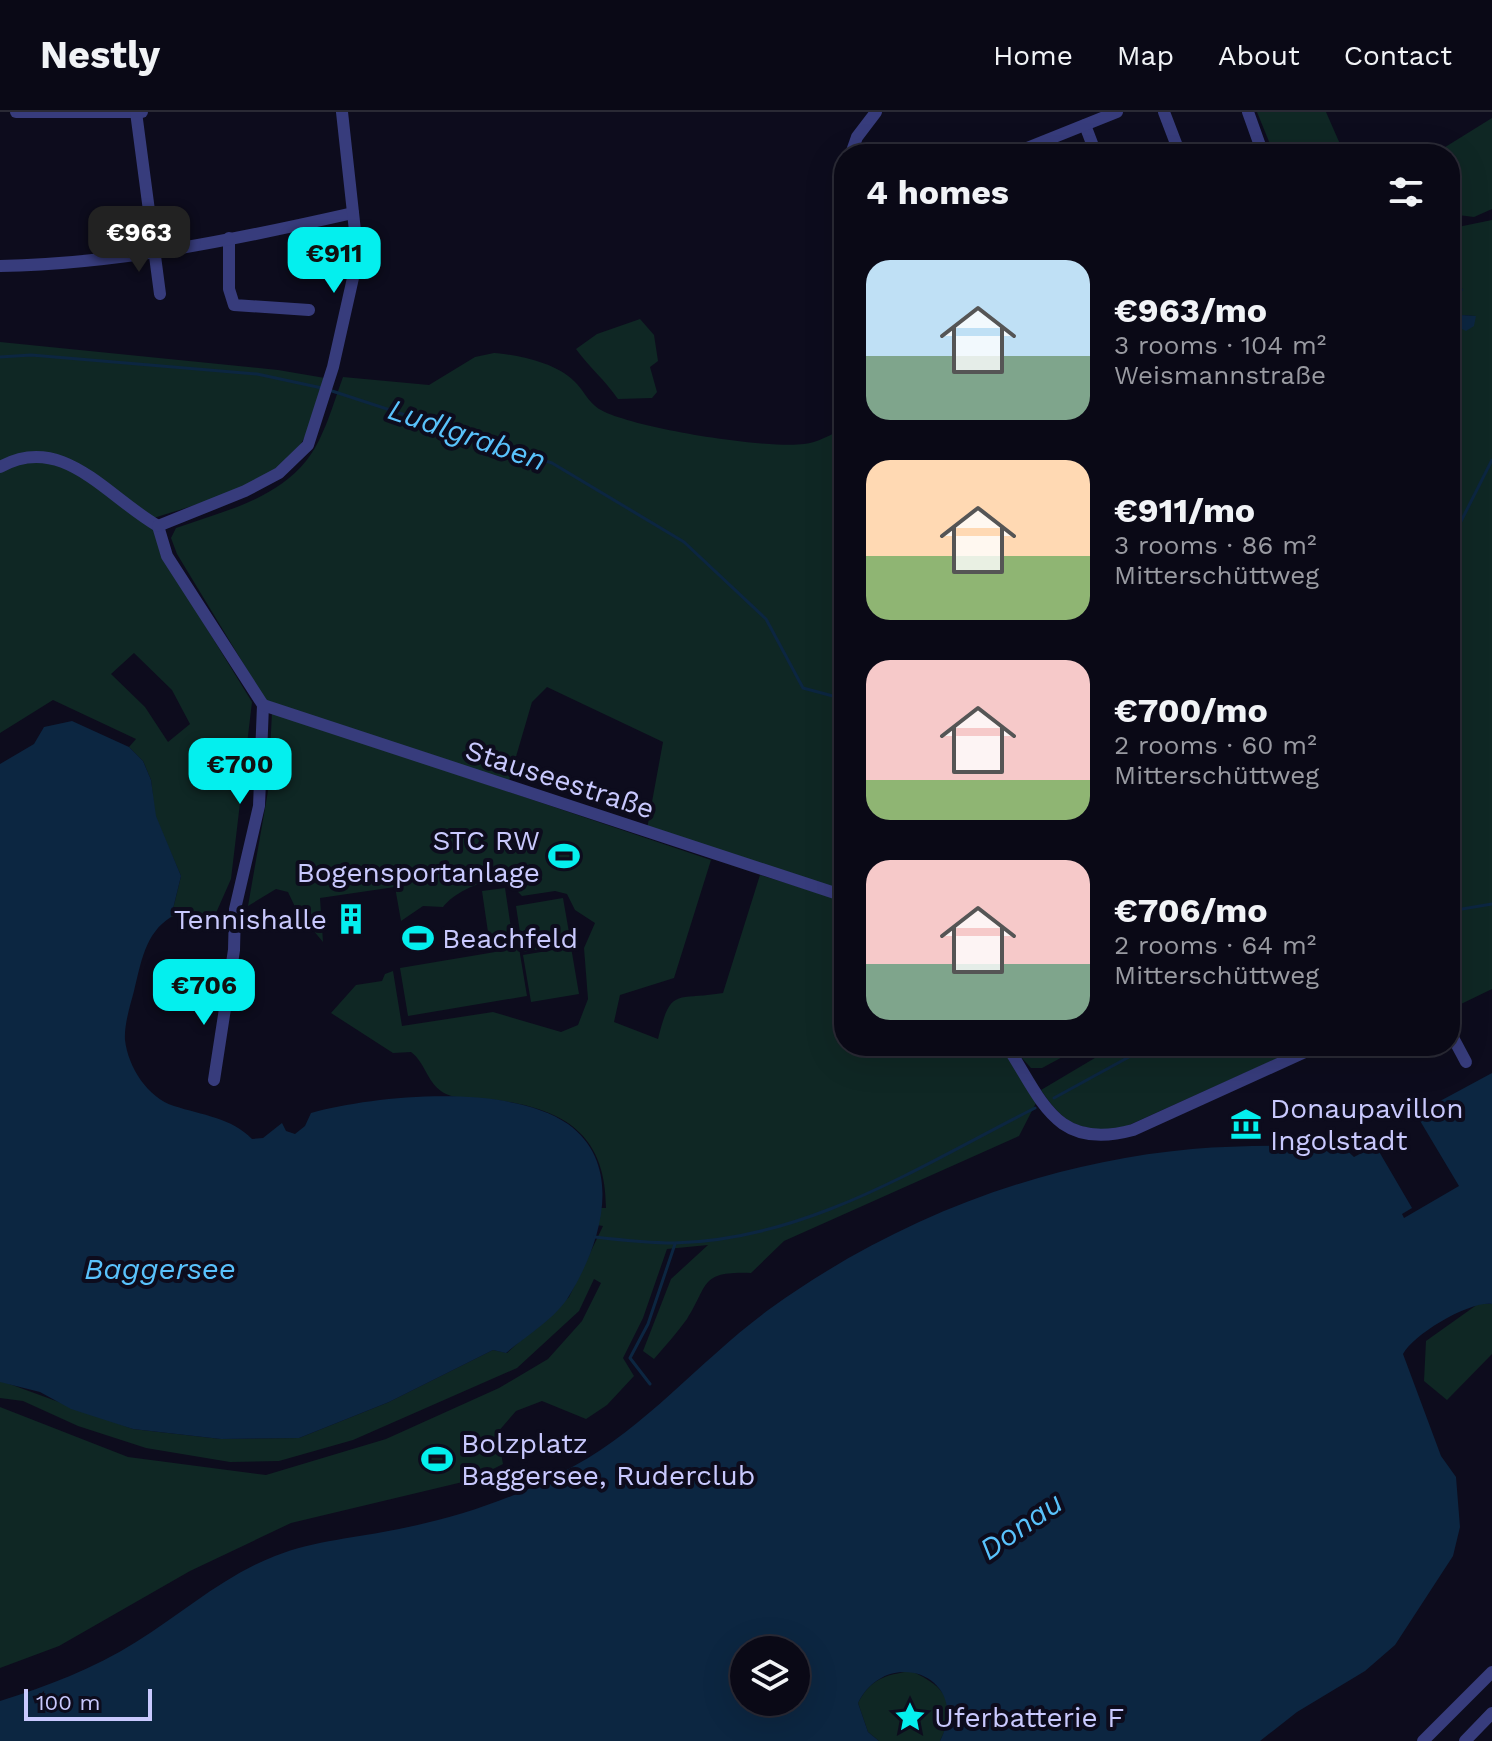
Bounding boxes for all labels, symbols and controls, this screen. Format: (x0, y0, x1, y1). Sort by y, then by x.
text: Nestly (40, 33, 160, 77)
text: Home (993, 39, 1073, 72)
text: Map (1117, 39, 1174, 72)
text: About (1218, 39, 1300, 72)
text: Contact (1344, 39, 1452, 72)
icon: filters (1384, 170, 1428, 214)
text: 4 homes (866, 172, 1009, 212)
pin: €963 (92, 206, 186, 274)
text: €963 (106, 217, 172, 247)
pin: €911 (287, 227, 381, 295)
text: €911 (306, 238, 362, 268)
text: €963/mo (1114, 290, 1267, 330)
icon: home (930, 292, 1026, 388)
text: 3 rooms · 104 m² (1114, 330, 1326, 360)
text: Weismannstraße (1114, 360, 1326, 390)
water label: Ludlgraben (384, 391, 551, 478)
text: €911/mo (1114, 490, 1255, 530)
icon: home (930, 492, 1026, 588)
text: 3 rooms · 86 m² (1114, 530, 1316, 560)
text: Mitterschüttweg (1114, 560, 1319, 590)
text: €700/mo (1114, 690, 1268, 730)
icon: home (930, 692, 1026, 788)
text: 2 rooms · 60 m² (1114, 730, 1317, 760)
street label: Stauseestraße (461, 733, 658, 826)
pin: €700 (193, 738, 287, 806)
text: €700 (207, 749, 273, 779)
text: Mitterschüttweg (1114, 760, 1319, 790)
place label: STC RW Bogensportanlage (296, 824, 540, 889)
sports icon: STC RW Bogensportanlage (547, 839, 581, 873)
text: €706/mo (1114, 890, 1268, 930)
icon: home (930, 892, 1026, 988)
building icon: Tennishalle (334, 902, 368, 936)
place label: Tennishalle (174, 903, 327, 936)
sports icon: Beachfeld (401, 921, 435, 955)
place label: Beachfeld (442, 922, 578, 955)
text: 2 rooms · 64 m² (1114, 930, 1316, 960)
pin: €706 (157, 959, 251, 1027)
text: Mitterschüttweg (1114, 960, 1319, 990)
text: €706 (171, 970, 237, 1000)
place label: Donaupavillon Ingolstadt (1270, 1092, 1464, 1157)
museum icon: Donaupavillon Ingolstadt (1229, 1107, 1263, 1141)
water label: Baggersee (84, 1251, 236, 1286)
place label: Bolzplatz Baggersee, Ruderclub (461, 1427, 755, 1492)
sports icon: Bolzplatz Baggersee, Ruderclub (420, 1442, 454, 1476)
water label: Donau (972, 1484, 1069, 1567)
map controls (730, 1636, 810, 1716)
button: layers (730, 1636, 810, 1716)
scale bar (24, 1685, 152, 1721)
text: 100 m (36, 1690, 100, 1715)
place icon: Uferbatterie F (893, 1700, 927, 1734)
place label: Uferbatterie F (934, 1701, 1124, 1734)

